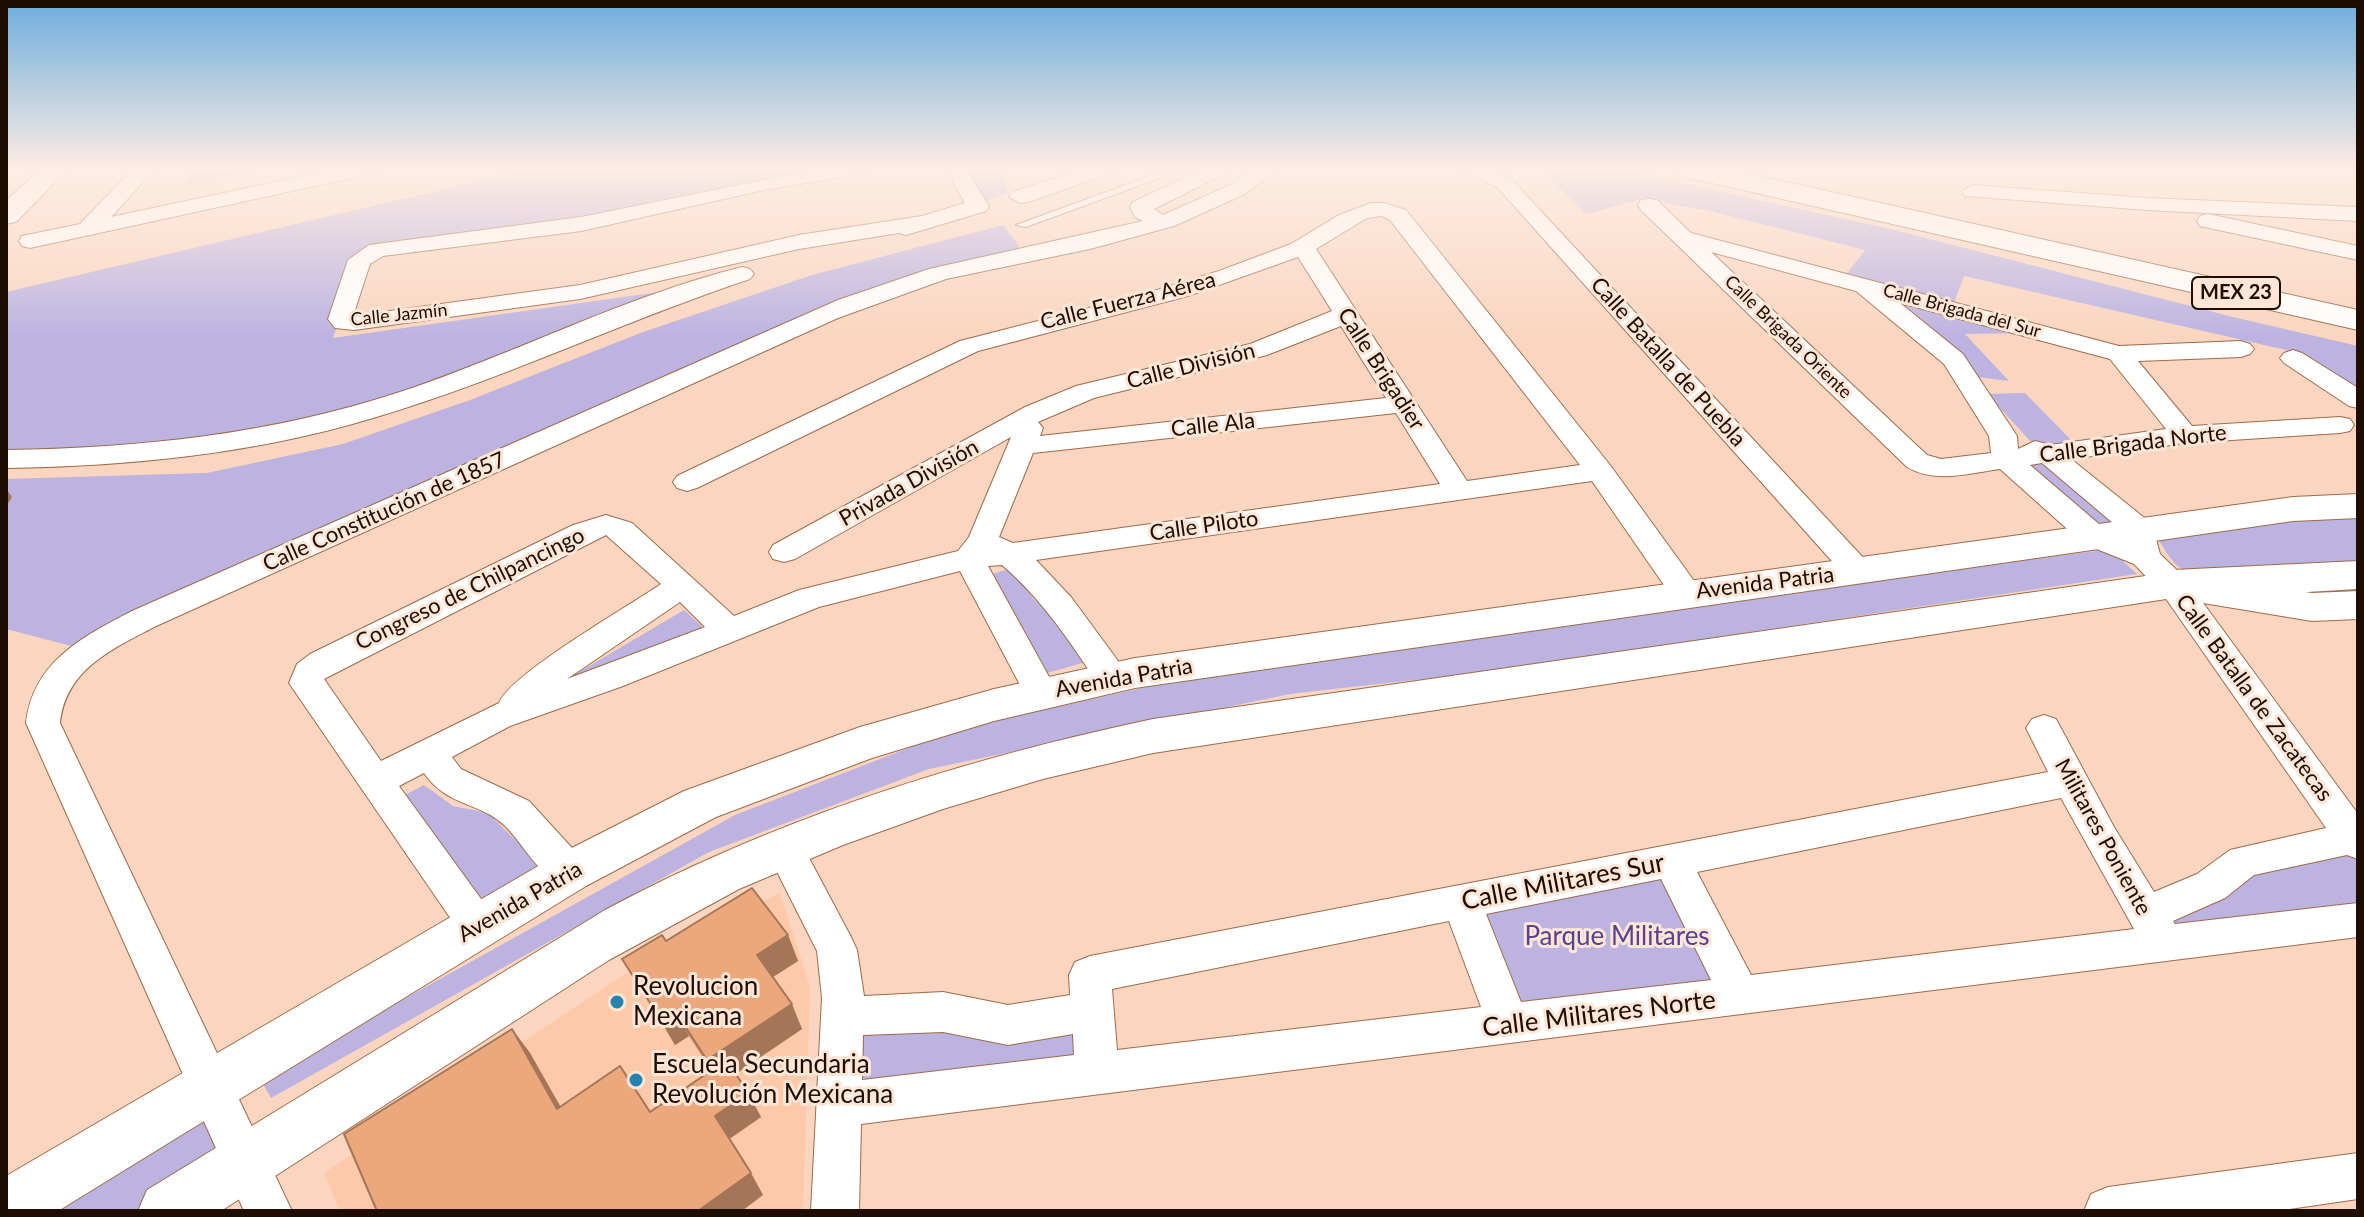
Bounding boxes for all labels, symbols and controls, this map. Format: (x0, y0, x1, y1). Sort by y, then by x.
street label: Calle Fuerza Aérea (1038, 266, 1218, 336)
street label: Calle Brigada Oriente (1720, 271, 1856, 403)
street label: Calle Batalla de Puebla (1585, 272, 1751, 452)
road number: MEX 23 (2192, 277, 2280, 309)
street label: Calle Brigada del Sur (1881, 280, 2043, 342)
street label: Calle Jazmín (350, 299, 448, 331)
street label: Calle Brigadier (1332, 303, 1430, 435)
street label: Calle División (1124, 337, 1258, 395)
street label: Calle Ala (1170, 407, 1256, 443)
street label: Calle Brigada Norte (2038, 419, 2228, 469)
street label: Privada División (835, 434, 983, 532)
street label: Calle Constitución de 1857 (259, 447, 509, 577)
street label: Calle Piloto (1148, 505, 1260, 547)
street label: Congreso de Chilpancingo (351, 522, 589, 656)
street label: Avenida Patria (1694, 561, 1836, 605)
street label: Calle Batalla de Zacatecas (2170, 589, 2338, 807)
street label: Avenida Patria (1053, 653, 1195, 703)
street label: Militares Poniente (2049, 754, 2157, 920)
street label: Calle Militares Sur (1459, 847, 1667, 917)
street label: Avenida Patria (453, 856, 587, 948)
park label: Parque Militares (1524, 921, 1710, 953)
place label: Revolucion Mexicana (633, 971, 758, 1032)
street label: Calle Militares Norte (1480, 984, 1718, 1044)
marker: Revolucion Mexicana (608, 993, 626, 1011)
place label: Escuela Secundaria Revolución Mexicana (652, 1049, 893, 1110)
marker: Escuela Secundaria Revolución Mexicana (627, 1071, 645, 1089)

